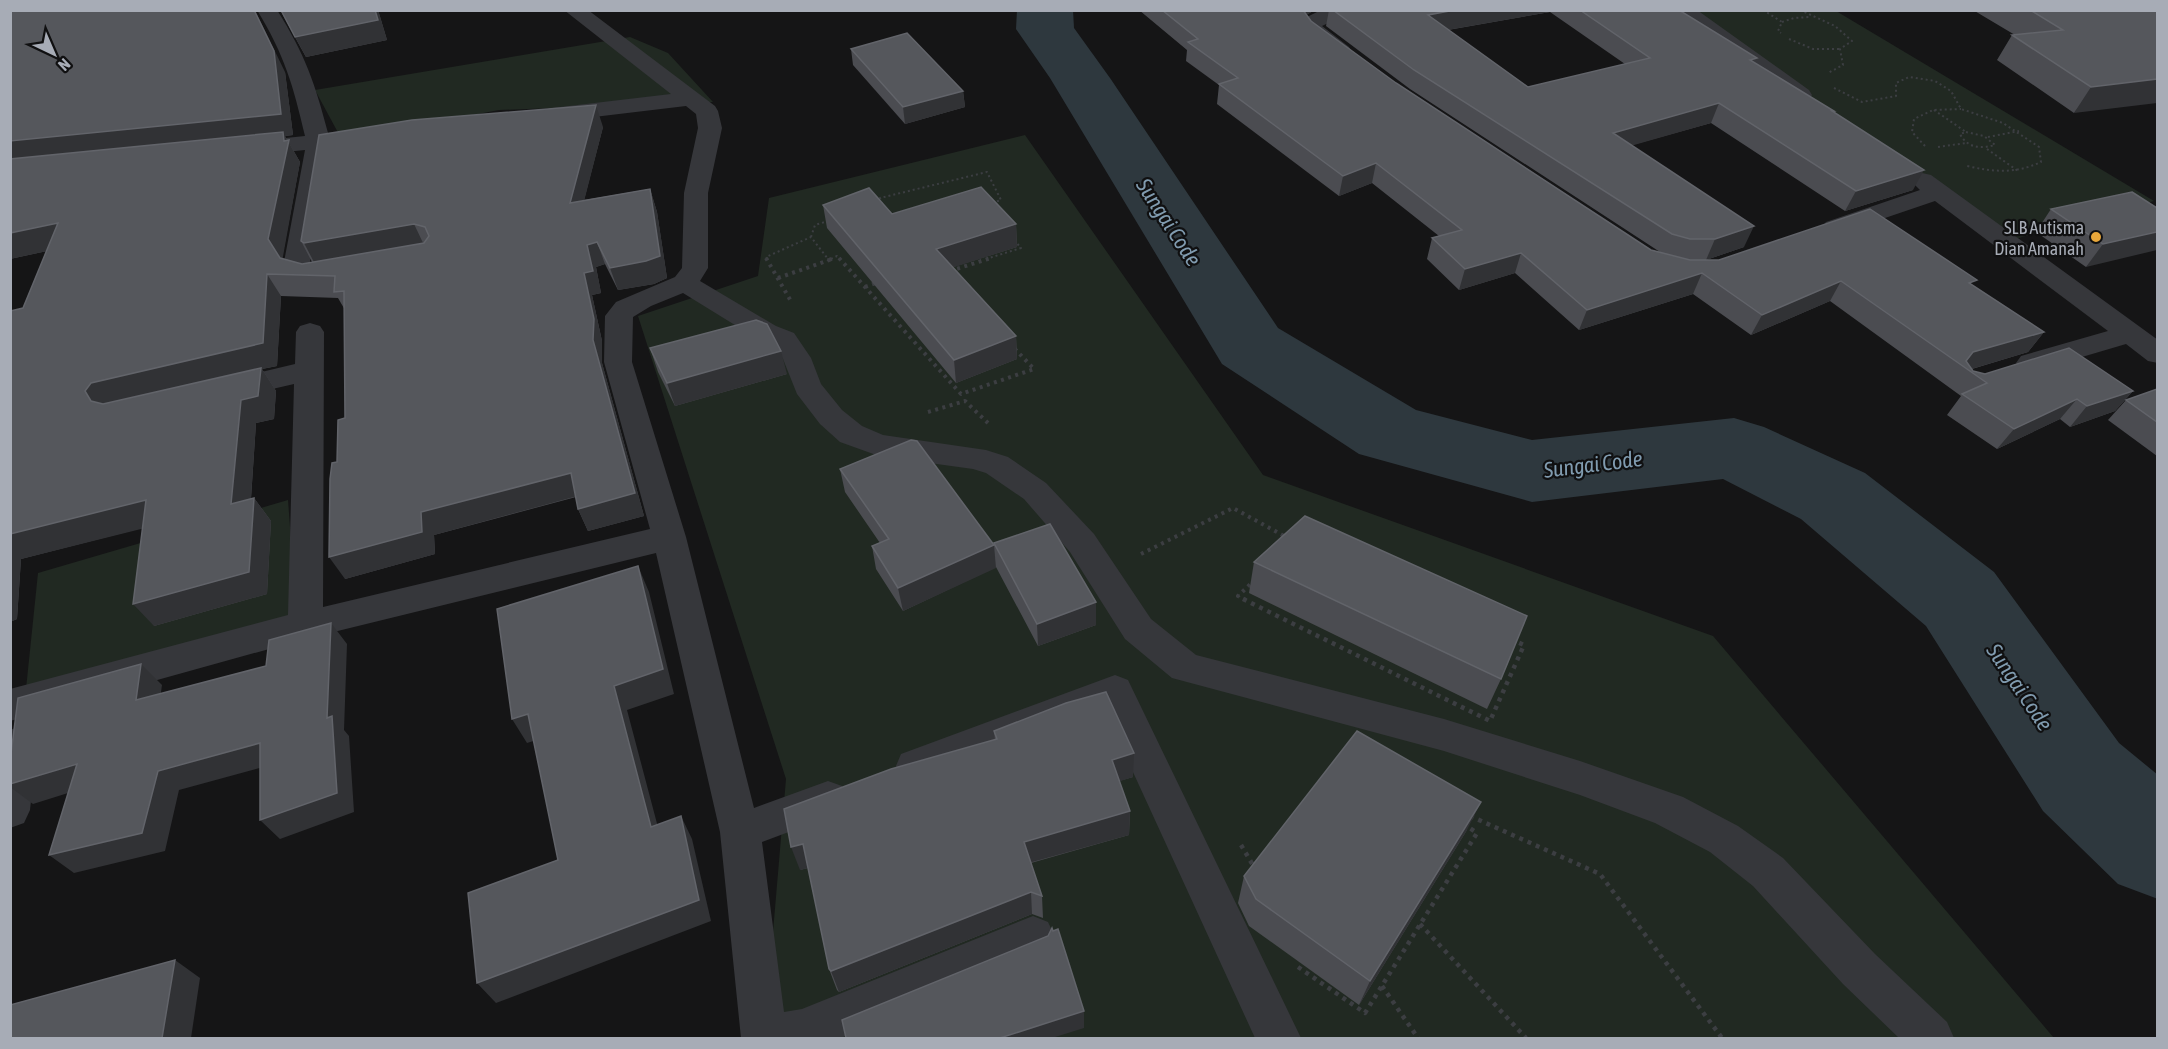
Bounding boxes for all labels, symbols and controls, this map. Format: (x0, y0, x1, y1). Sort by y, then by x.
north arrow (24, 24, 84, 84)
text: N (55, 55, 74, 75)
water label: Sungai Code (1130, 172, 1207, 271)
place label: SLB Autisma Dian Amanah (1994, 217, 2084, 259)
marker: SLB Autisma Dian Amanah (2089, 230, 2103, 244)
water label: Sungai Code (1541, 445, 1644, 483)
water label: Sungai Code (1981, 638, 2059, 735)

